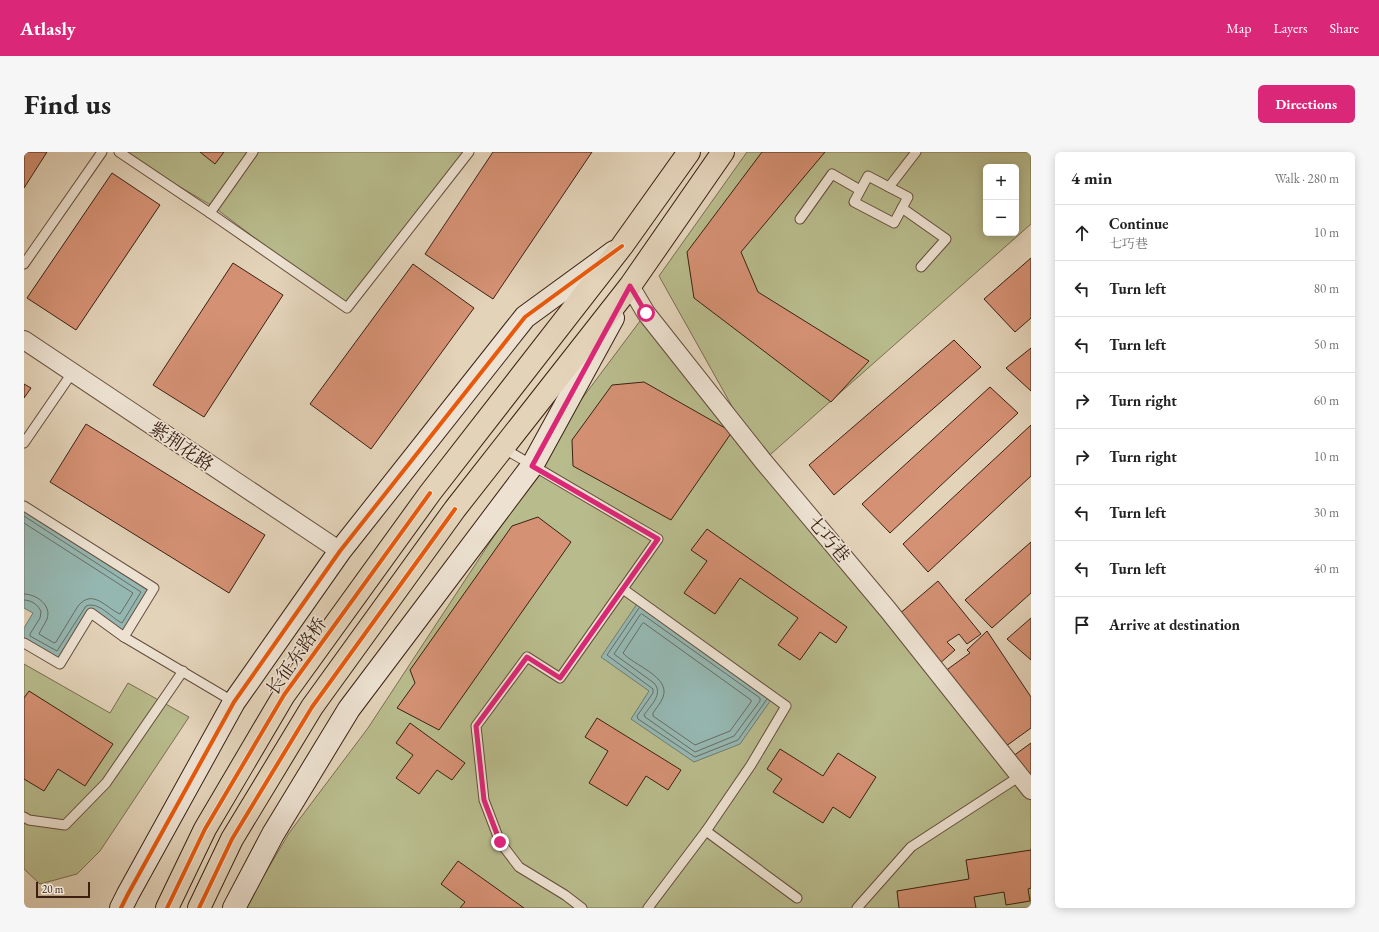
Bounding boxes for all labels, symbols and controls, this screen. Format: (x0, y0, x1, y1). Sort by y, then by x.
text: Atlasly (20, 16, 76, 41)
text: Map (1226, 19, 1251, 37)
text: Layers (1273, 19, 1308, 37)
text: Share (1330, 19, 1359, 37)
button: Directions (1258, 85, 1355, 123)
text: Find us (24, 86, 111, 122)
map controls (983, 164, 1019, 236)
button: + (983, 164, 1019, 200)
text: 4 min (1071, 167, 1112, 189)
text: Walk · 280 m (1275, 170, 1339, 187)
button: − (983, 200, 1019, 236)
text: Continue (1109, 214, 1169, 233)
icon: ahead (1071, 222, 1093, 244)
text: 10 m (1314, 224, 1339, 241)
text: 七巧巷 (1109, 235, 1148, 252)
icon: left (1071, 278, 1093, 300)
text: Turn left (1109, 279, 1166, 298)
text: 80 m (1314, 280, 1339, 297)
route start (637, 304, 655, 322)
icon: left (1071, 334, 1093, 356)
text: Turn left (1109, 335, 1166, 354)
text: 50 m (1314, 336, 1339, 353)
icon: right (1071, 390, 1093, 412)
text: Turn right (1109, 391, 1177, 410)
text: 60 m (1314, 392, 1339, 409)
street label: 紫荆花路 (146, 416, 218, 476)
icon: right (1071, 446, 1093, 468)
text: Turn right (1109, 447, 1177, 466)
text: 10 m (1314, 448, 1339, 465)
icon: left (1071, 502, 1093, 524)
text: Turn left (1109, 503, 1166, 522)
text: 30 m (1314, 504, 1339, 521)
street label: 七巧巷 (803, 511, 855, 567)
icon: left (1071, 558, 1093, 580)
text: Turn left (1109, 559, 1166, 578)
text: 40 m (1314, 560, 1339, 577)
street label: 长征东路桥 (261, 613, 331, 699)
icon: arrive (1071, 614, 1093, 636)
text: Arrive at destination (1109, 615, 1240, 634)
route end (491, 833, 509, 851)
scale bar (36, 880, 90, 899)
text: 20 m (42, 882, 63, 896)

